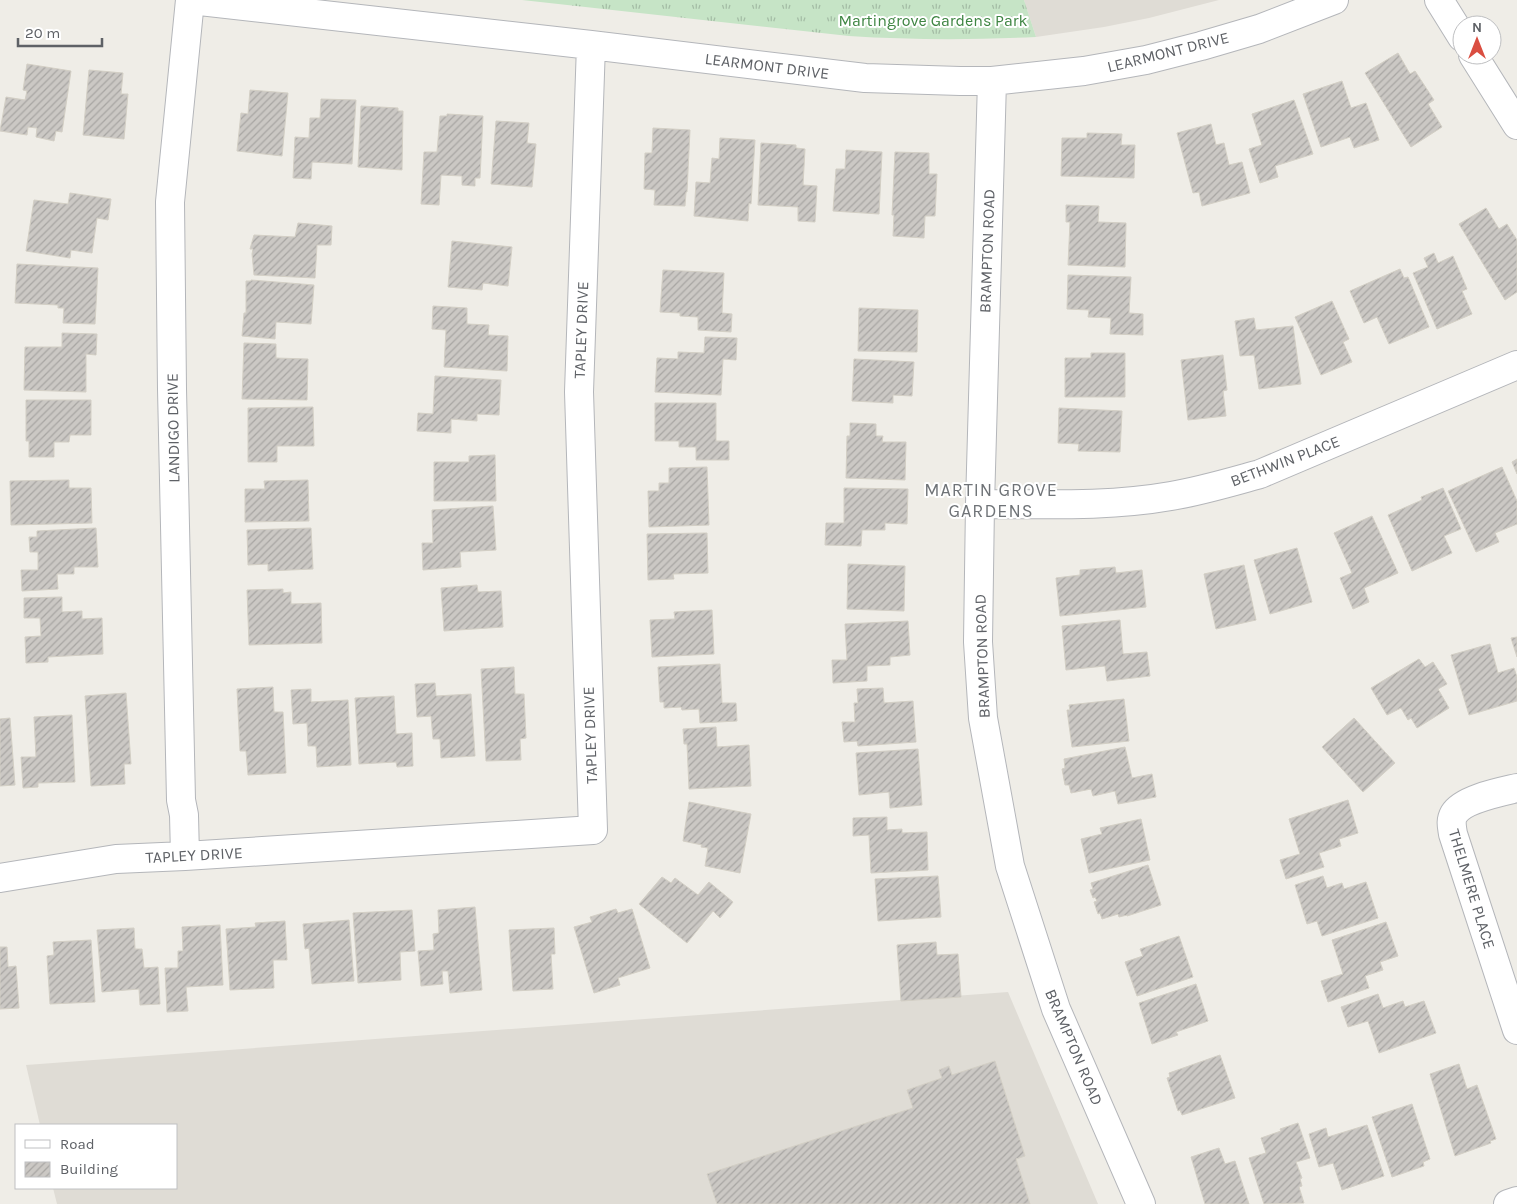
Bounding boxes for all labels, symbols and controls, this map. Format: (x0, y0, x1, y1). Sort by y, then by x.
park label: Martingrove Gardens Park (838, 11, 1028, 30)
scale bar (18, 15, 101, 47)
north arrow (1452, 15, 1502, 65)
text: N (1472, 19, 1482, 36)
text: 20 m (25, 24, 60, 42)
street label: LEARMONT DRIVE (1105, 28, 1231, 76)
street label: LEARMONT DRIVE (704, 49, 830, 83)
street label: BRAMPTON ROAD (975, 189, 999, 313)
street label: TAPLEY DRIVE (570, 281, 592, 379)
street label: LANDIGO DRIVE (163, 373, 183, 483)
street label: BETHWIN PLACE (1228, 431, 1342, 491)
district label: MARTIN GROVE GARDENS (924, 479, 1058, 522)
street label: BRAMPTON ROAD (970, 594, 994, 718)
street label: TAPLEY DRIVE (579, 686, 601, 784)
street label: THELMERE PLACE (1445, 827, 1499, 951)
street label: TAPLEY DRIVE (145, 843, 243, 867)
street label: BRAMPTON ROAD (1041, 986, 1107, 1108)
legend (15, 1124, 178, 1189)
text: Road (60, 1135, 95, 1153)
text: Building (60, 1160, 118, 1178)

